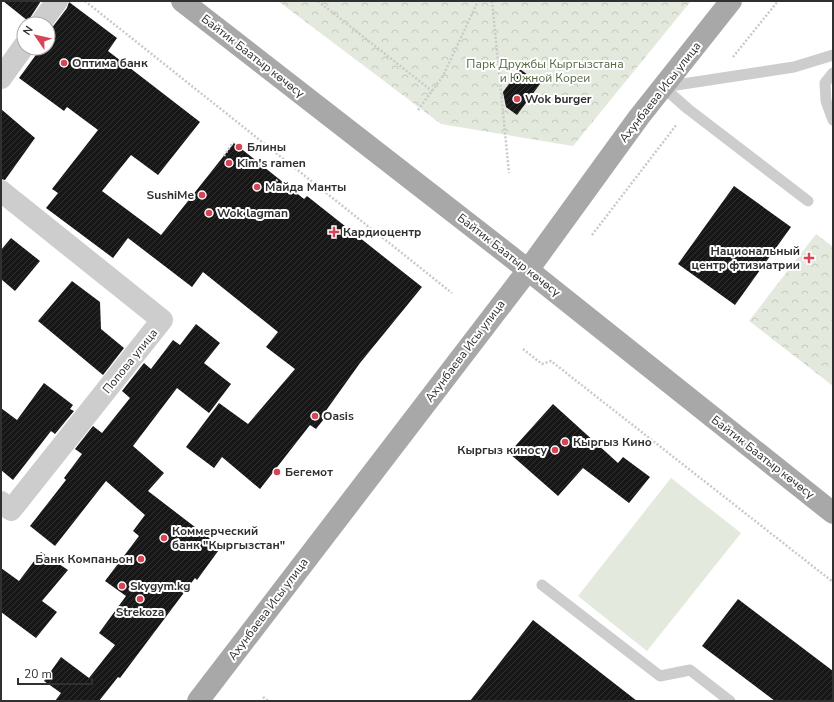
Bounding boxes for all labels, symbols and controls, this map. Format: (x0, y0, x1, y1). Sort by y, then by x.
street label: Байтик Баатыр көчөсү (198, 11, 308, 102)
north arrow (16, 16, 56, 56)
text: N (20, 23, 37, 38)
street label: Ахунбаева Исы улица (616, 38, 704, 146)
place label: Оптима банк (72, 55, 148, 71)
park label: Парк Дружбы Кыргызстана и Южной Кореи (466, 56, 624, 86)
marker: Оптима банк (59, 58, 69, 68)
place label: Wok burger (525, 91, 592, 107)
marker: Wok burger (512, 94, 522, 104)
place label: Блины (247, 139, 286, 155)
marker: Блины (234, 142, 244, 152)
place label: Kim's ramen (237, 155, 306, 171)
marker: Kim's ramen (224, 158, 234, 168)
place label: Майда Манты (265, 179, 346, 195)
marker: Майда Манты (252, 182, 262, 192)
place label: SushiMe (147, 187, 194, 203)
marker: SushiMe (197, 190, 207, 200)
place label: Wok lagman (217, 205, 288, 221)
marker: Wok lagman (204, 208, 214, 218)
street label: Байтик Баатыр көчөсү (454, 210, 564, 301)
place label: Кардиоцентр (343, 224, 421, 240)
marker: Кардиоцентр (328, 226, 340, 238)
place label: Национальный центр фтизиатрии (692, 243, 800, 273)
marker: Национальный центр фтизиатрии (803, 252, 815, 264)
street label: Ахунбаева Исы улица (421, 297, 509, 405)
street label: Попова улица (99, 325, 161, 397)
place label: Oasis (323, 408, 354, 424)
marker: Oasis (310, 411, 320, 421)
street label: Байтик Баатыр көчөсү (708, 412, 818, 503)
place label: Кыргыз Кино (573, 434, 652, 450)
marker: Кыргыз Кино (560, 437, 570, 447)
place label: Кыргыз киносу (457, 442, 548, 458)
marker: Кыргыз киносу (550, 445, 560, 455)
place label: Бегемот (285, 464, 333, 480)
marker: Бегемот (272, 467, 282, 477)
place label: Коммерческий банк "Кыргызстан" (172, 523, 285, 553)
marker: Коммерческий банк "Кыргызстан" (159, 533, 169, 543)
place label: Банк Компаньон (35, 551, 133, 567)
marker: Банк Компаньон (136, 554, 146, 564)
street label: Ахунбаева Исы улица (224, 555, 312, 663)
place label: Skygym.kg (130, 578, 191, 594)
marker: Skygym.kg (117, 581, 127, 591)
marker: Strekoza (135, 594, 145, 604)
place label: Strekoza (116, 604, 164, 620)
scale bar (18, 660, 92, 686)
text: 20 m (24, 666, 52, 682)

